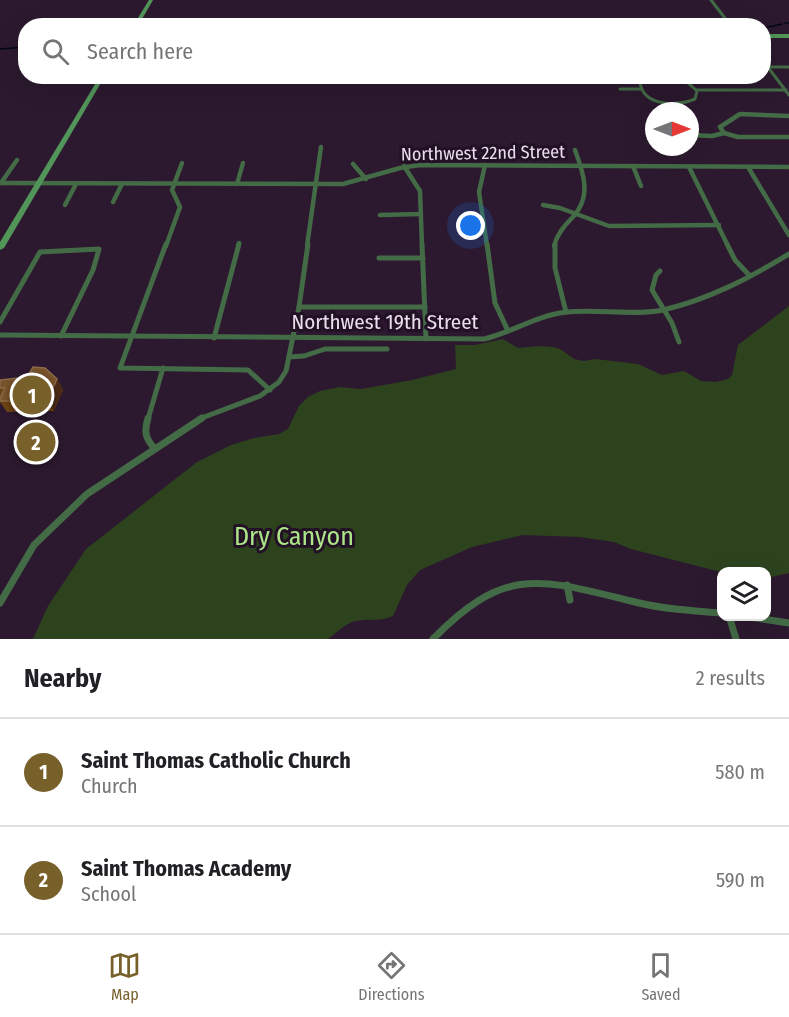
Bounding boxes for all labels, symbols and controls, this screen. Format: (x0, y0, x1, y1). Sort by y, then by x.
search box (18, 18, 771, 84)
icon: search (39, 35, 72, 68)
text: Search here (87, 38, 193, 65)
north arrow (645, 102, 699, 156)
street label: Northwest 22nd Street (401, 141, 565, 165)
your location (456, 211, 485, 240)
street label: Northwest 19th Street (292, 309, 479, 335)
pin: 1 (12, 372, 51, 418)
pin: 2 (16, 420, 56, 464)
park label: Dry Canyon (234, 521, 354, 552)
map controls (717, 567, 771, 621)
button: layers (717, 567, 771, 621)
text: Nearby (24, 663, 101, 694)
text: 2 results (696, 666, 765, 690)
text: Saint Thomas Catholic Church (81, 747, 351, 774)
text: 1 (39, 760, 48, 784)
text: 580 m (715, 760, 765, 784)
text: Church (81, 774, 137, 798)
text: Saint Thomas Academy (81, 855, 291, 882)
text: 2 (39, 868, 48, 892)
text: 590 m (716, 868, 765, 892)
text: School (81, 882, 136, 906)
tab: Map (108, 949, 141, 1004)
tab: Directions (358, 949, 425, 1004)
tab: Saved (641, 949, 681, 1004)

